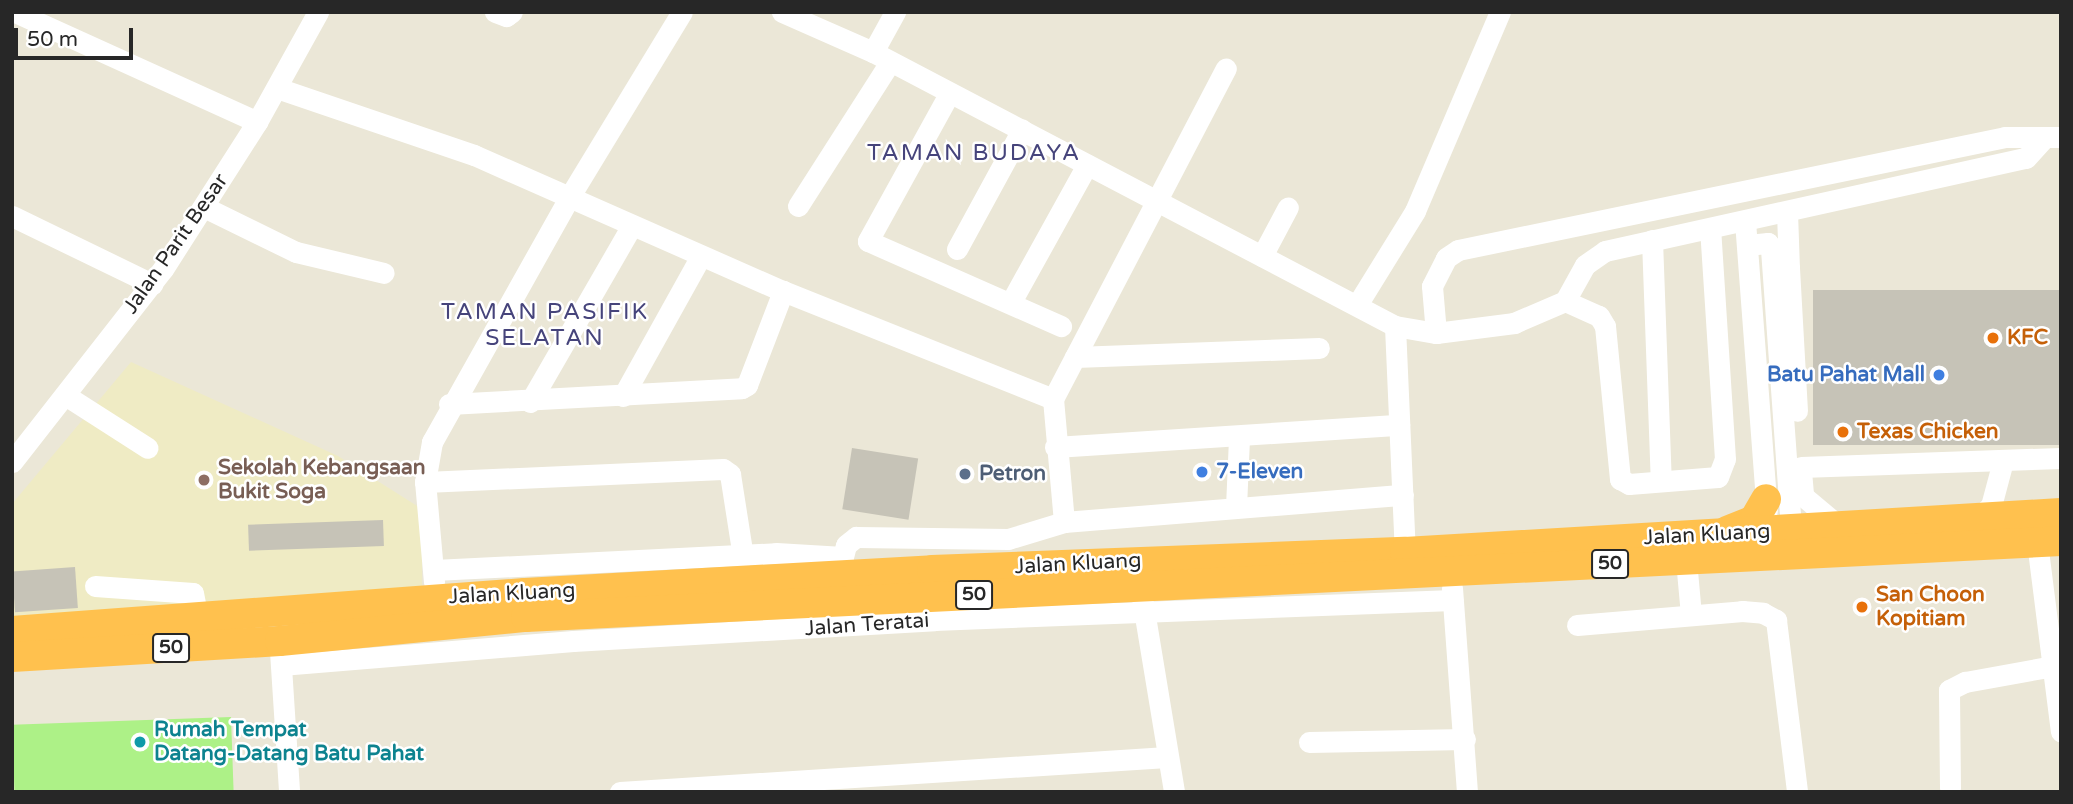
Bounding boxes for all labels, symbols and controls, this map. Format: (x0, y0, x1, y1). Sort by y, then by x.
scale bar (18, 14, 136, 58)
text: 50 m (27, 27, 78, 52)
district label: TAMAN BUDAYA (868, 139, 1080, 167)
street label: Jalan Parit Besar (118, 169, 234, 319)
district label: TAMAN PASIFIK SELATAN (443, 298, 647, 352)
place label: KFC (2007, 325, 2048, 351)
marker: KFC (1985, 330, 2001, 346)
place label: Batu Pahat Mall (1767, 362, 1925, 388)
marker: Batu Pahat Mall (1931, 367, 1947, 383)
place label: Texas Chicken (1857, 419, 1999, 445)
marker: Texas Chicken (1835, 424, 1851, 440)
place label: Sekolah Kebangsaan Bukit Soga (218, 455, 426, 505)
place label: 7-Eleven (1216, 459, 1303, 485)
place label: Petron (979, 461, 1046, 487)
marker: 7-Eleven (1194, 464, 1210, 480)
marker: Petron (957, 466, 973, 482)
marker: Sekolah Kebangsaan Bukit Soga (196, 472, 212, 488)
street label: Jalan Kluang (1643, 519, 1771, 551)
street label: Jalan Kluang (1014, 548, 1142, 580)
road number: 50 (1591, 548, 1629, 580)
street label: Jalan Kluang (448, 578, 576, 610)
road number: 50 (955, 580, 993, 610)
place label: San Choon Kopitiam (1876, 582, 1985, 632)
marker: San Choon Kopitiam (1854, 599, 1870, 615)
street label: Jalan Teratai (804, 608, 930, 642)
road number: 50 (152, 632, 190, 664)
place label: Rumah Tempat Datang-Datang Batu Pahat (154, 717, 424, 767)
marker: Rumah Tempat Datang-Datang Batu Pahat (132, 734, 148, 750)

